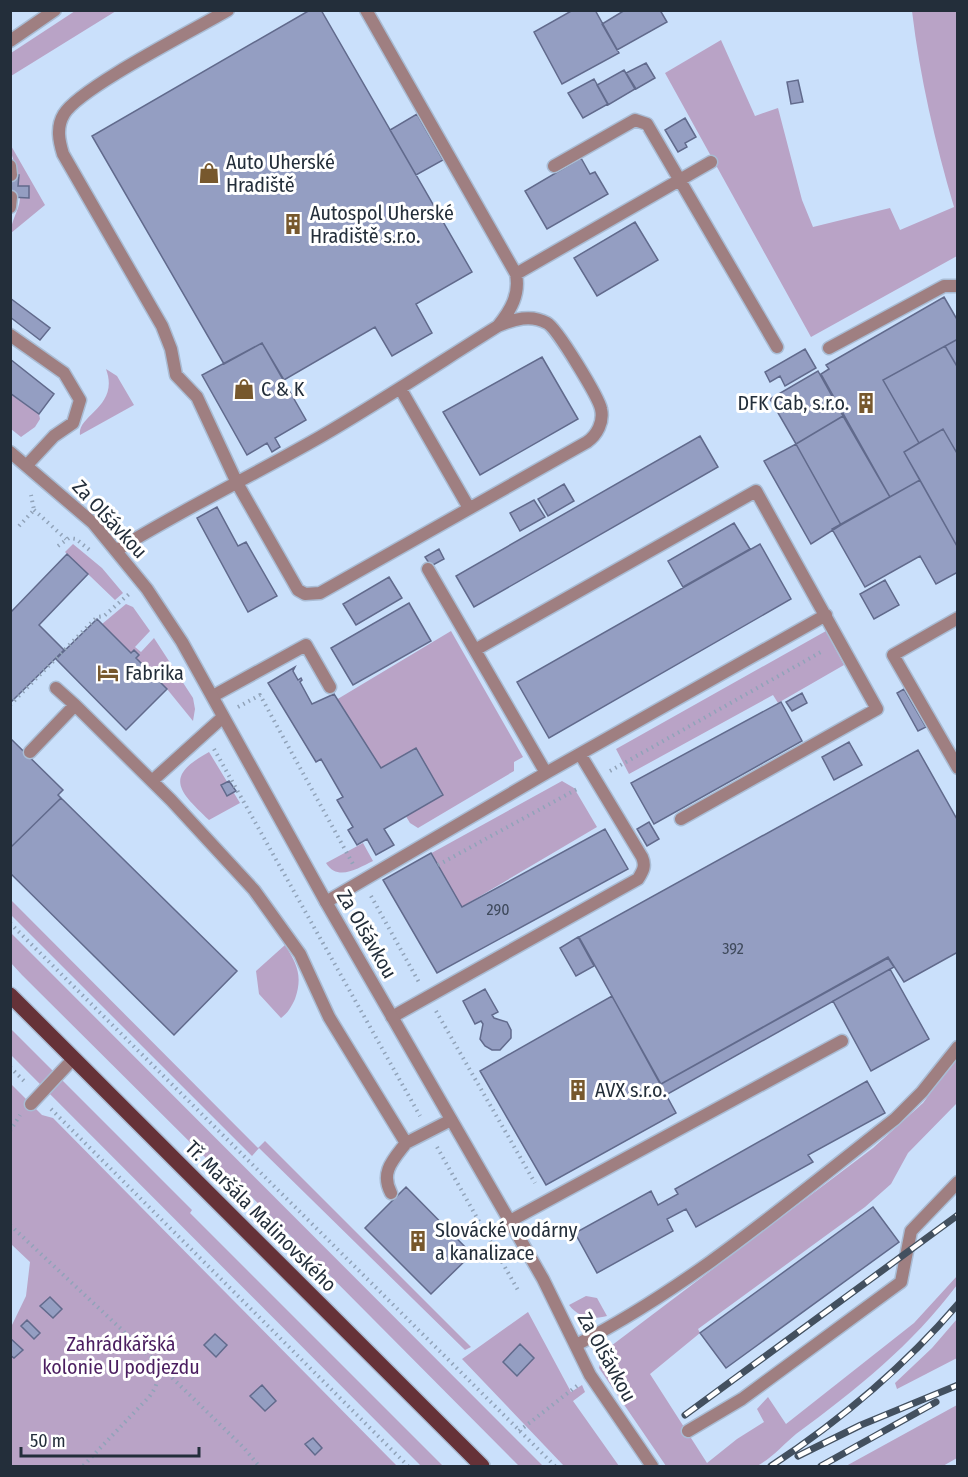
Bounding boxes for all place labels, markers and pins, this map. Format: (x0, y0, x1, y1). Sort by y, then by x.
place label: Auto Uherské Hradiště (226, 150, 335, 197)
shop icon: Auto Uherské Hradiště (197, 161, 221, 185)
place label: Autospol Uherské Hradiště s.r.o. (310, 201, 454, 248)
building icon: Autospol Uherské Hradiště s.r.o. (281, 212, 305, 236)
shop icon: C & K (232, 377, 256, 401)
place label: C & K (261, 377, 305, 401)
place label: DFK Cab, s.r.o. (738, 391, 849, 415)
building icon: DFK Cab, s.r.o. (854, 391, 878, 415)
hotel icon: Fabrika (96, 661, 120, 685)
place label: Fabrika (125, 661, 184, 685)
building icon: AVX s.r.o. (566, 1078, 590, 1102)
place label: AVX s.r.o. (595, 1078, 667, 1102)
place label: Slovácké vodárny a kanalizace (435, 1218, 577, 1265)
building icon: Slovácké vodárny a kanalizace (406, 1229, 430, 1253)

